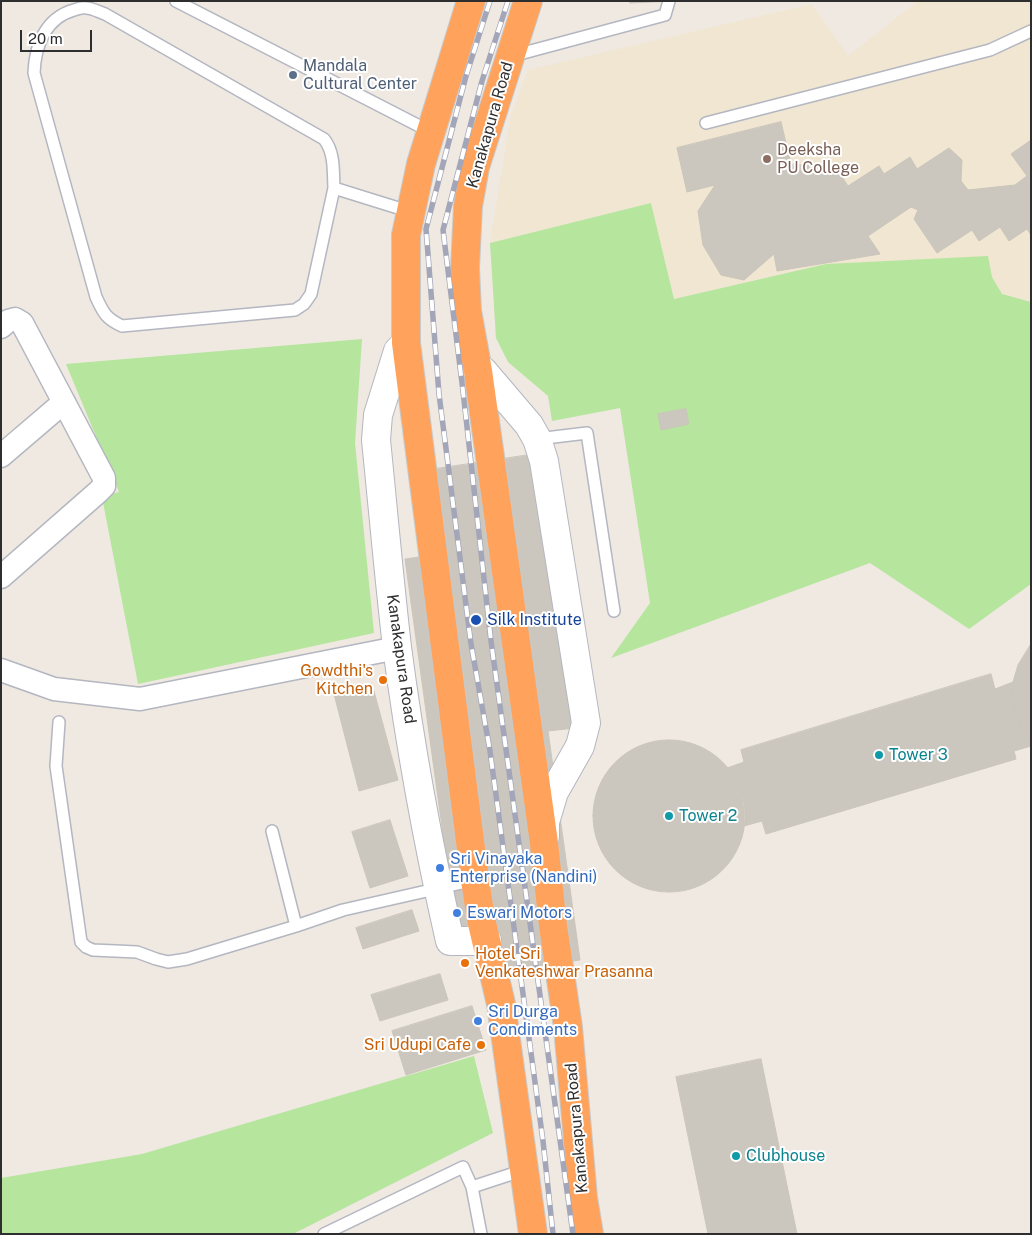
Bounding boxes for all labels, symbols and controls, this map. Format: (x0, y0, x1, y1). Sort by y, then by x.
scale bar (22, 20, 95, 52)
text: 20 m (28, 30, 63, 47)
place label: Mandala Cultural Center (303, 56, 417, 94)
street label: Kanakapura Road (463, 59, 517, 191)
marker: Mandala Cultural Center (287, 69, 299, 81)
place label: Deeksha PU College (777, 140, 859, 178)
marker: Deeksha PU College (761, 153, 773, 165)
street label: Kanakapura Road (382, 593, 420, 725)
place label: Silk Institute (487, 610, 582, 630)
marker: Silk Institute (469, 613, 483, 627)
place label: Gowdthi's Kitchen (300, 661, 373, 699)
marker: Gowdthi's Kitchen (377, 674, 389, 686)
place label: Tower 3 (889, 745, 948, 765)
marker: Tower 3 (873, 749, 885, 761)
place label: Tower 2 (679, 806, 737, 826)
marker: Tower 2 (663, 810, 675, 822)
place label: Sri Vinayaka Enterprise (Nandini) (450, 849, 598, 887)
marker: Sri Vinayaka Enterprise (Nandini) (434, 862, 446, 874)
place label: Eswari Motors (467, 903, 572, 923)
marker: Eswari Motors (451, 907, 463, 919)
place label: Hotel Sri Venkateshwar Prasanna (475, 944, 653, 982)
marker: Hotel Sri Venkateshwar Prasanna (459, 957, 471, 969)
place label: Sri Durga Condiments (488, 1002, 577, 1040)
marker: Sri Durga Condiments (472, 1015, 484, 1027)
place label: Sri Udupi Cafe (364, 1035, 471, 1055)
marker: Sri Udupi Cafe (475, 1039, 487, 1051)
street label: Kanakapura Road (562, 1062, 592, 1194)
place label: Clubhouse (746, 1146, 825, 1166)
marker: Clubhouse (730, 1150, 742, 1162)

